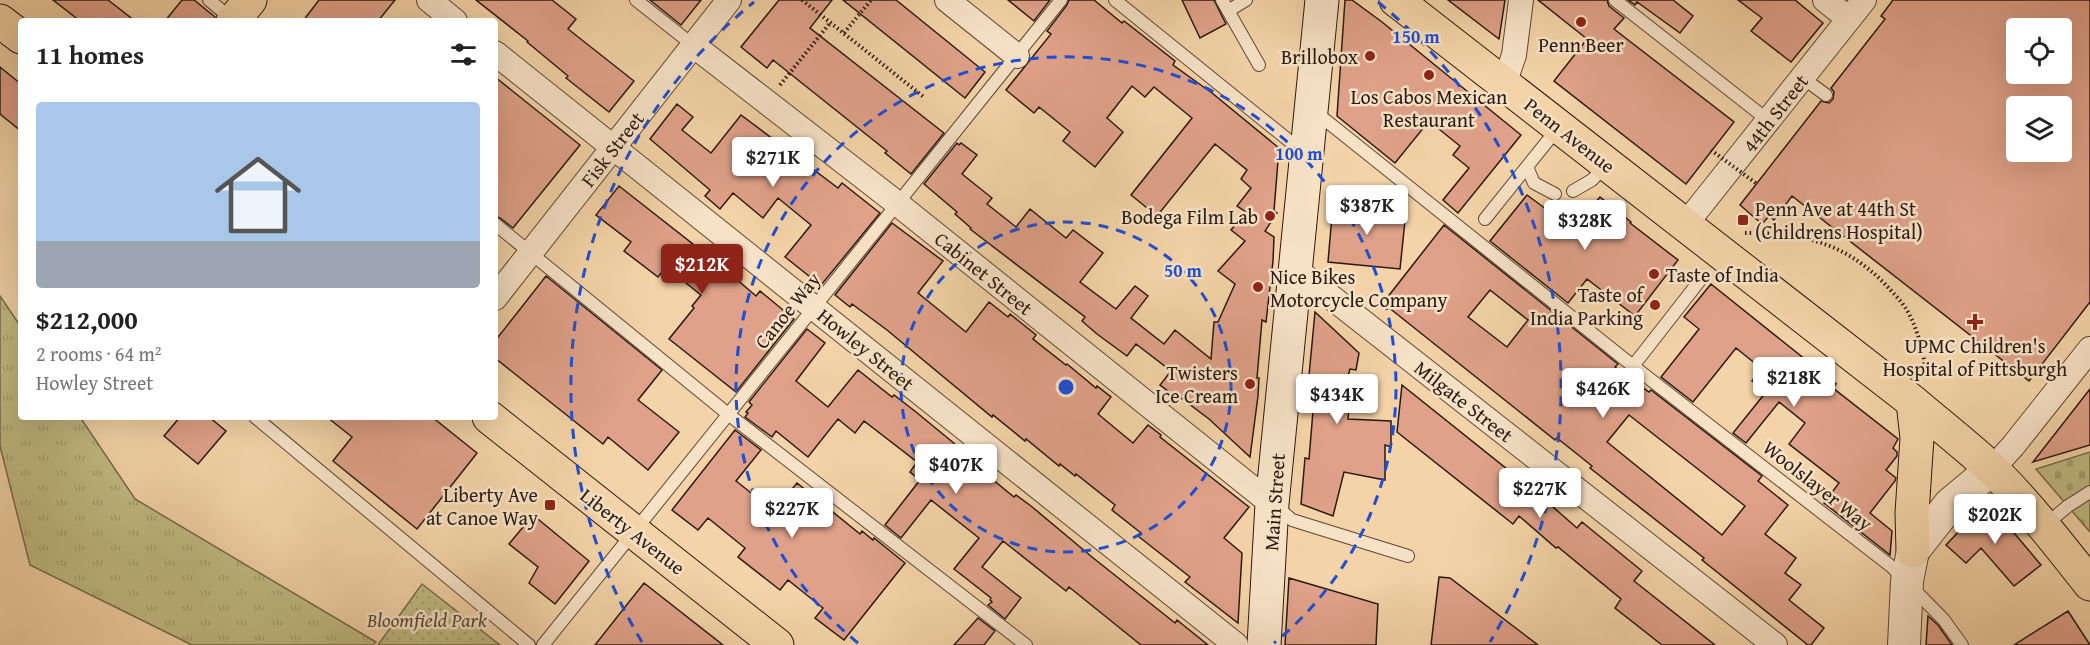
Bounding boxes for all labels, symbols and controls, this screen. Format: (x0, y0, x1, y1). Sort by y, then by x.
marker: Penn Beer (1574, 15, 1588, 29)
map controls (2006, 18, 2072, 162)
button: locate (2006, 18, 2072, 84)
text: 150 m (1392, 23, 1440, 50)
place label: Penn Beer (1538, 30, 1624, 59)
text: 11 homes (36, 35, 144, 74)
icon: filters (447, 38, 480, 71)
place label: Brillobox (1281, 42, 1359, 71)
marker: Brillobox (1363, 49, 1377, 63)
marker: Los Cabos Mexican Restaurant (1422, 68, 1436, 82)
street label: 44th Street (1735, 68, 1815, 158)
place label: Los Cabos Mexican Restaurant (1351, 82, 1507, 134)
street label: Penn Avenue (1518, 90, 1622, 180)
button: layers (2006, 96, 2072, 162)
street label: Fisk Street (573, 105, 651, 193)
pin: $271K (731, 137, 815, 188)
text: 100 m (1275, 140, 1323, 167)
icon: home (204, 141, 312, 249)
text: $271K (746, 142, 800, 171)
pin: $387K (1325, 185, 1409, 236)
text: $387K (1340, 190, 1394, 219)
place label: Penn Ave at 44th St (Childrens Hospital) (1755, 194, 1923, 246)
pin: $328K (1543, 200, 1627, 251)
place label: Bodega Film Lab (1121, 202, 1258, 231)
text: $328K (1558, 205, 1612, 234)
marker: Bodega Film Lab (1263, 209, 1277, 223)
marker: Penn Ave at 44th St (Childrens Hospital) (1736, 213, 1750, 227)
street label: Cabinet Street (929, 224, 1039, 322)
pin: $212K (660, 244, 744, 295)
text: $212K (675, 249, 729, 278)
text: 50 m (1164, 257, 1203, 284)
place label: Taste of India (1666, 260, 1779, 289)
place label: Nice Bikes Motorcycle Company (1270, 262, 1447, 314)
street label: Canoe Way (747, 265, 827, 355)
marker: Taste of India (1647, 267, 1661, 281)
marker: Nice Bikes Motorcycle Company (1251, 280, 1265, 294)
place label: Taste of India Parking (1530, 280, 1646, 332)
marker: Taste of India Parking (1648, 298, 1662, 312)
text: $212,000 (36, 300, 138, 339)
street label: Howley Street (811, 301, 921, 397)
marker: UPMC Children's Hospital of Pittsburgh (1966, 313, 1984, 331)
place label: UPMC Children's Hospital of Pittsburgh (1883, 331, 2067, 383)
text: 2 rooms · 64 m² (36, 339, 162, 368)
street label: Milgate Street (1408, 353, 1520, 449)
pin: $218K (1752, 357, 1836, 408)
place label: Twisters Ice Cream (1155, 358, 1239, 410)
text: $218K (1767, 362, 1821, 391)
text: Howley Street (36, 368, 153, 397)
pin: $426K (1561, 368, 1645, 419)
text: $426K (1576, 373, 1630, 402)
pin: $434K (1295, 374, 1379, 425)
centre of rings (1056, 377, 1076, 397)
marker: Twisters Ice Cream (1243, 377, 1257, 391)
text: $434K (1310, 379, 1364, 408)
street label: Woolslayer Way (1757, 433, 1879, 537)
pin: $407K (914, 444, 998, 495)
text: $407K (929, 449, 983, 478)
street label: Main Street (1256, 452, 1292, 552)
pin: $227K (1498, 468, 1582, 519)
text: $227K (1513, 473, 1567, 502)
place label: Liberty Ave at Canoe Way (426, 480, 538, 532)
street label: Liberty Avenue (574, 481, 692, 581)
pin: $227K (750, 488, 834, 539)
text: $227K (765, 493, 819, 522)
pin: $202K (1953, 494, 2037, 545)
marker: Liberty Ave at Canoe Way (543, 498, 557, 512)
text: $202K (1968, 499, 2022, 528)
park label: Bloomfield Park (366, 605, 488, 634)

